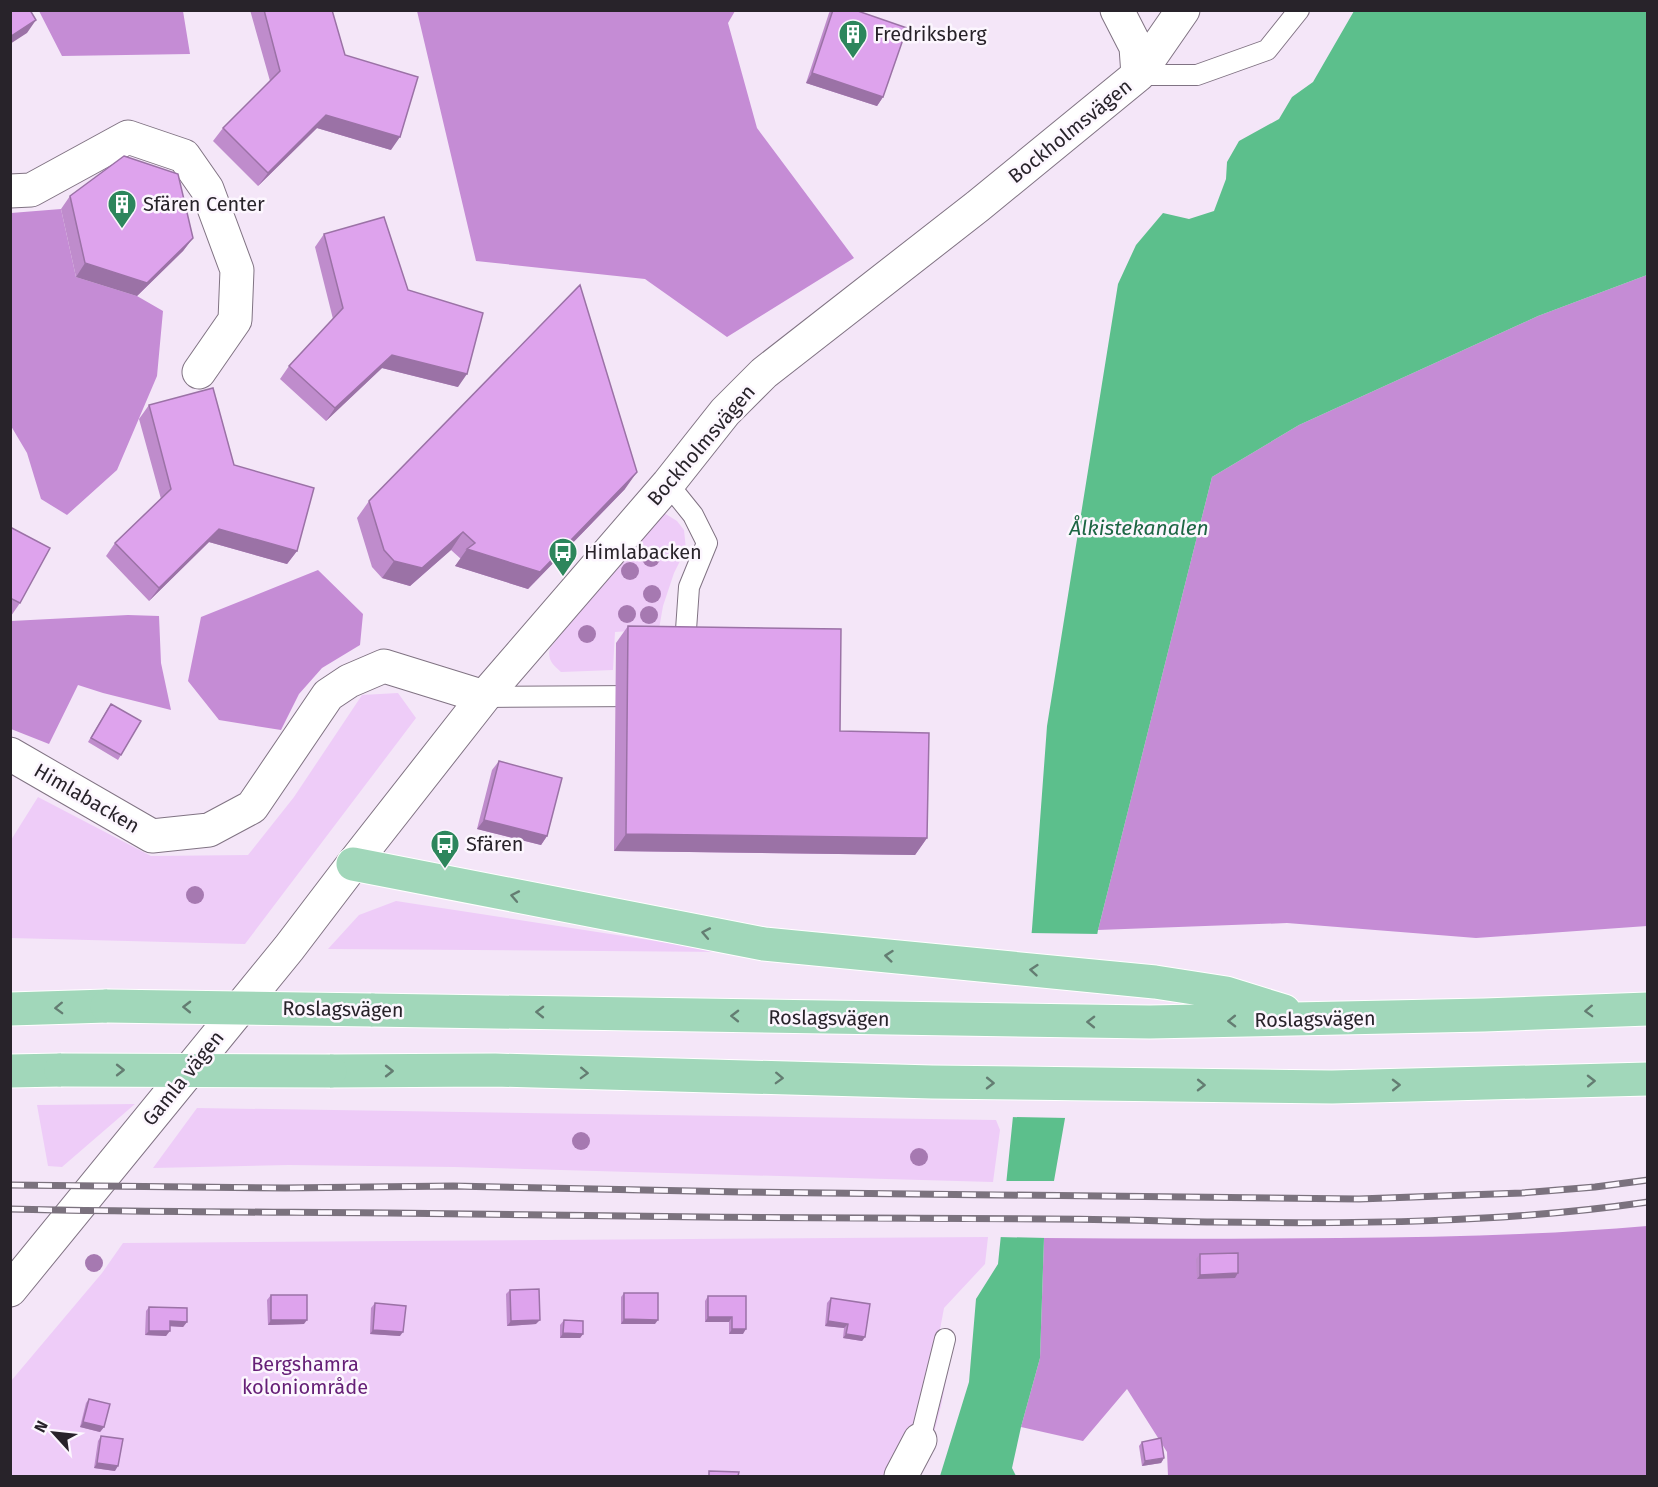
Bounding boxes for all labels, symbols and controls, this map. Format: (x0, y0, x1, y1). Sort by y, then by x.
building icon: Fredriksberg (837, 18, 869, 60)
place label: Fredriksberg (874, 22, 987, 46)
street label: Bockholmsvägen (1003, 74, 1137, 188)
building icon: Sfären Center (106, 188, 138, 230)
place label: Sfären Center (143, 192, 265, 216)
street label: Bockholmsvägen (642, 380, 760, 510)
water label: Ålkistekanalen (1068, 515, 1209, 541)
bus stop icon: Himlabacken (547, 536, 579, 578)
place label: Himlabacken (584, 540, 702, 564)
street label: Himlabacken (30, 758, 144, 838)
bus stop icon: Sfären (429, 828, 461, 870)
place label: Sfären (466, 832, 524, 856)
one-way arrow (510, 890, 520, 903)
one-way arrow (702, 927, 712, 940)
one-way arrow (885, 950, 894, 963)
one-way arrow (1029, 964, 1039, 977)
street label: Roslagsvägen (282, 996, 404, 1022)
one-way arrow (182, 1001, 191, 1014)
one-way arrow (54, 1002, 63, 1014)
street label: Roslagsvägen (768, 1005, 890, 1031)
one-way arrow (1585, 1005, 1594, 1018)
one-way arrow (535, 1006, 544, 1018)
street label: Roslagsvägen (1254, 1006, 1376, 1032)
one-way arrow (730, 1010, 739, 1022)
one-way arrow (1227, 1014, 1236, 1027)
one-way arrow (1087, 1015, 1096, 1028)
street label: Gamla vägen (137, 1026, 229, 1130)
one-way arrow (115, 1064, 124, 1076)
one-way arrow (384, 1065, 393, 1077)
one-way arrow (579, 1066, 588, 1079)
one-way arrow (774, 1072, 783, 1084)
one-way arrow (1586, 1075, 1595, 1087)
one-way arrow (986, 1077, 995, 1089)
one-way arrow (1196, 1079, 1205, 1091)
one-way arrow (1391, 1079, 1400, 1091)
park label: Bergshamra koloniområde (242, 1352, 368, 1399)
north arrow (24, 1403, 84, 1463)
text: N (30, 1417, 52, 1435)

